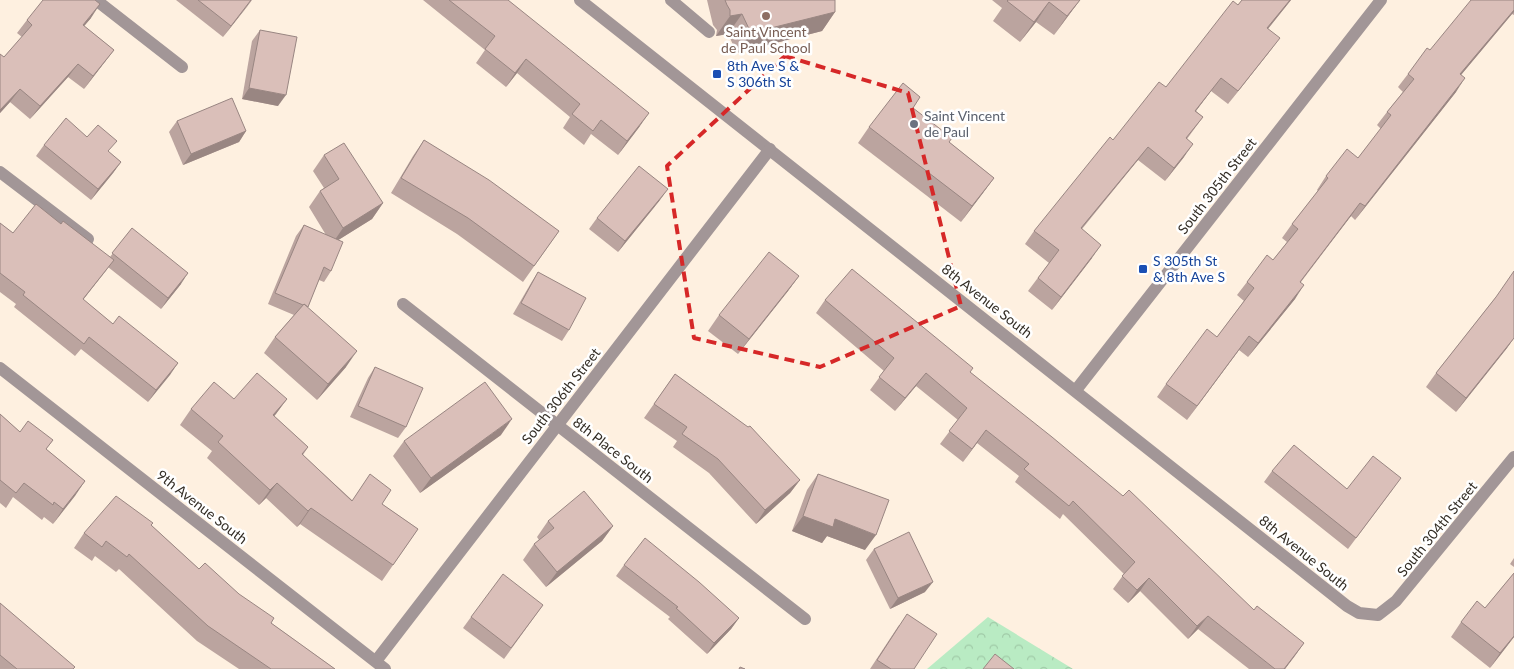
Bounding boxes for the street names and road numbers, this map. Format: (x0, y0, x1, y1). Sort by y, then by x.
street label: South 305th Street (1174, 134, 1259, 237)
street label: 8th Avenue South (939, 260, 1036, 341)
street label: South 306th Street (518, 344, 603, 447)
street label: 8th Place South (570, 413, 657, 486)
street label: 9th Avenue South (154, 466, 251, 547)
street label: South 304th Street (1393, 478, 1480, 580)
street label: 8th Avenue South (1256, 511, 1352, 594)

